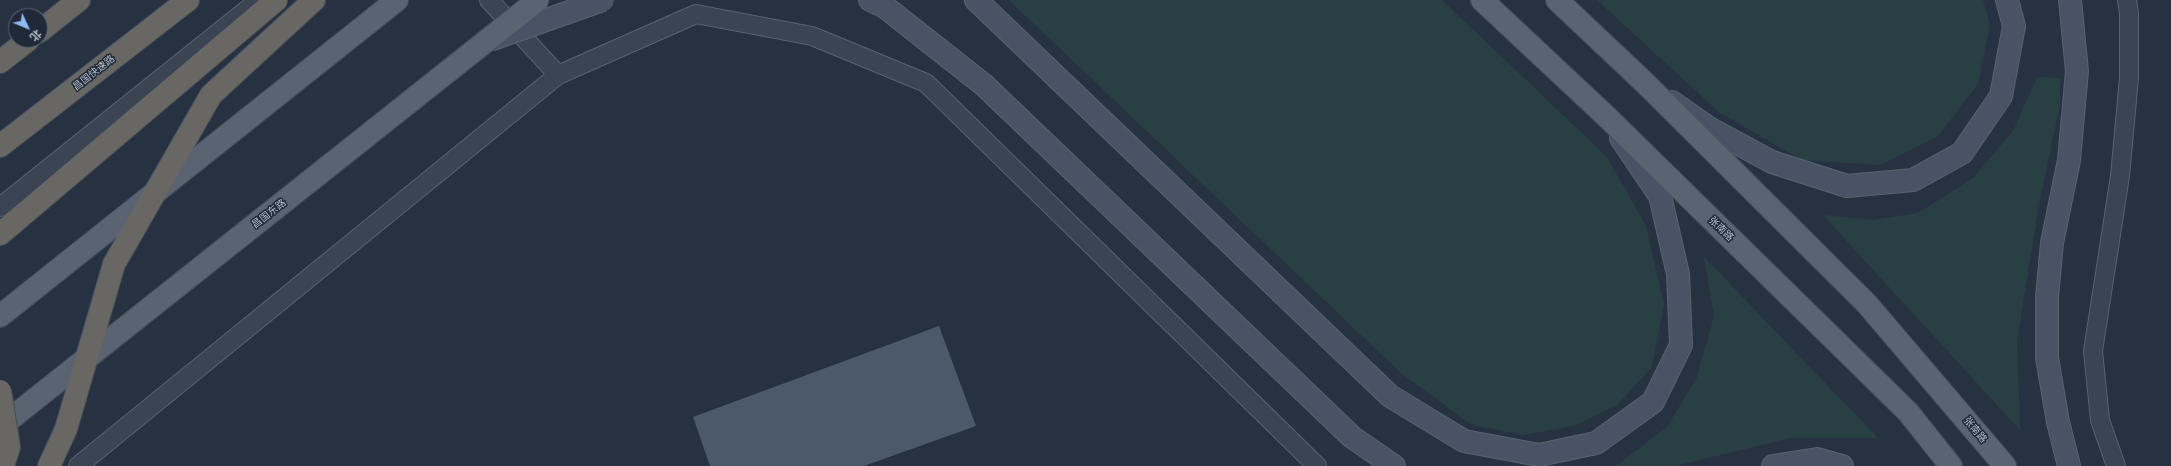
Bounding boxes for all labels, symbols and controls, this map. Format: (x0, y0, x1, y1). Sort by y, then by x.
north arrow (8, 8, 48, 48)
text: 北 (27, 27, 45, 44)
street label: 昌国快速路 (71, 53, 117, 93)
street label: 昌国东路 (250, 197, 288, 231)
street label: 张南路 (1706, 214, 1736, 244)
street label: 张南路 (1961, 415, 1989, 445)

